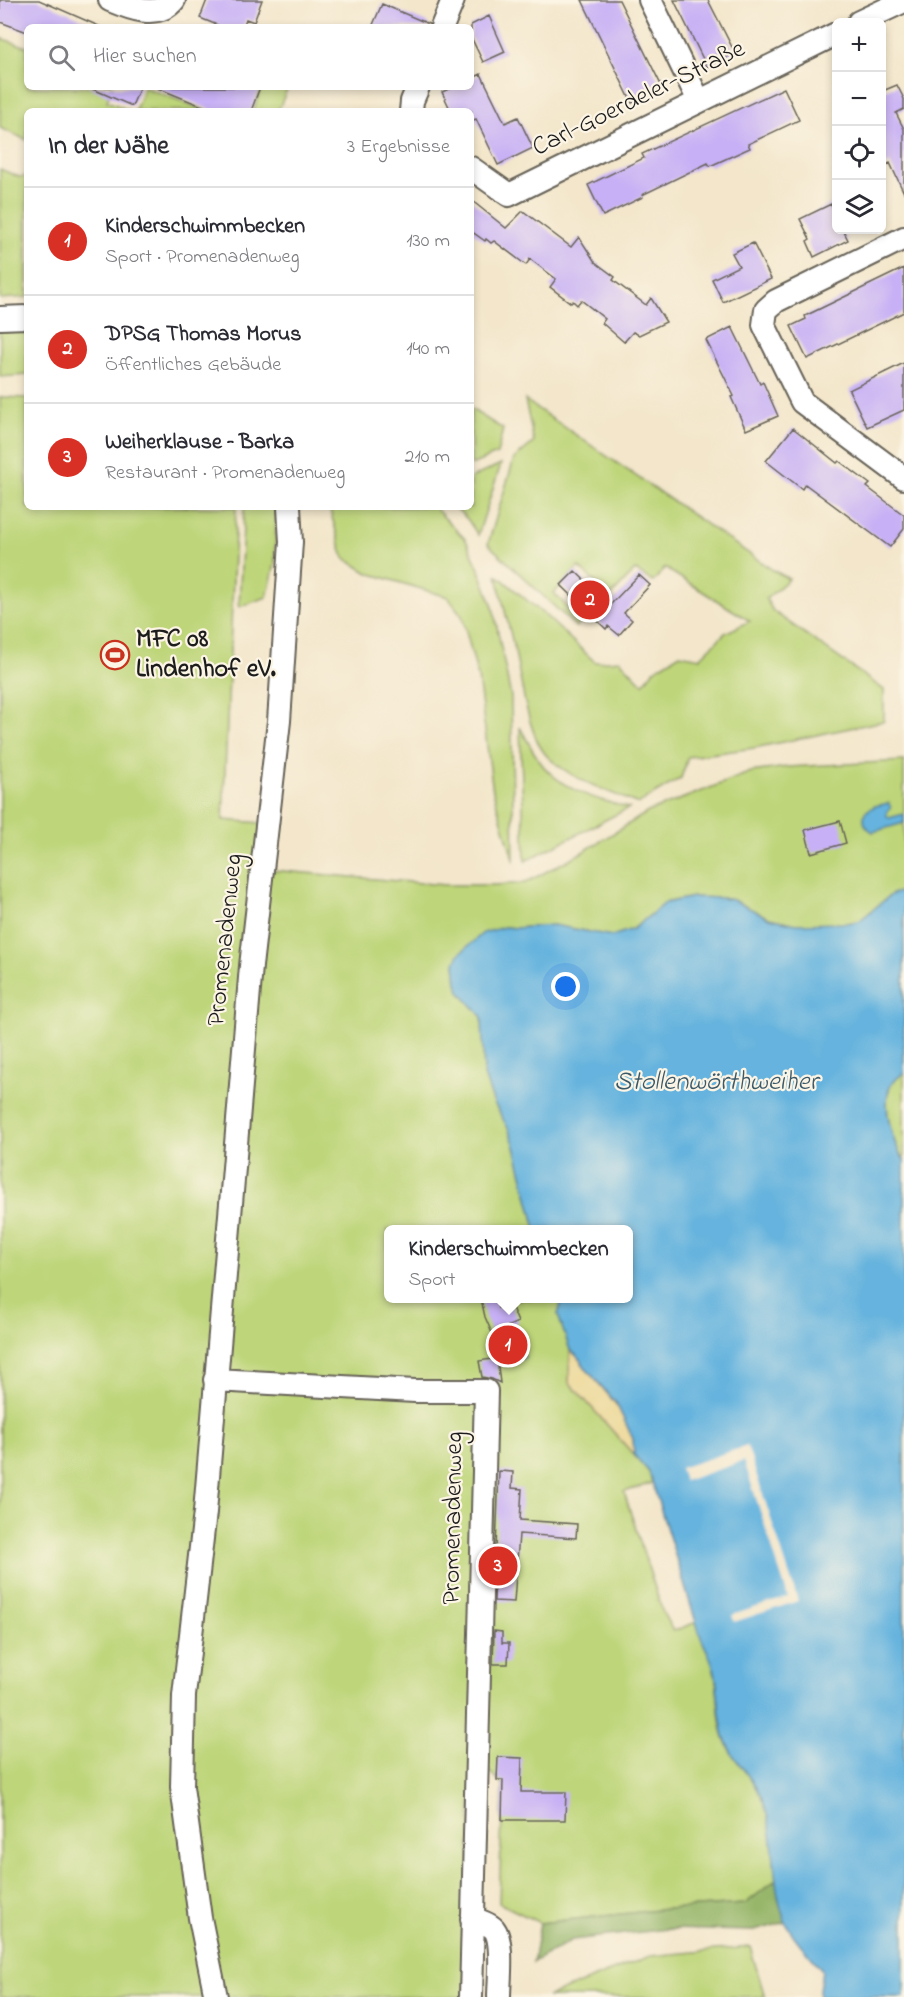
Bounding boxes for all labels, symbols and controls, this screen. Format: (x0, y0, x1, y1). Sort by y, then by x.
map controls (832, 18, 886, 234)
button: + (832, 18, 886, 72)
search box (24, 24, 474, 90)
street label: Carl-Goerdeler-Straße (526, 31, 752, 167)
icon: search (45, 41, 78, 74)
text: Hier suchen (93, 41, 197, 73)
button: − (832, 72, 886, 126)
button: locate (832, 126, 886, 180)
text: In der Nähe (48, 128, 169, 166)
text: 3 Ergebnisse (347, 133, 450, 162)
button: layers (832, 180, 886, 234)
text: Kinderschwimmbecken (105, 211, 305, 243)
text: 1 (64, 227, 71, 256)
text: 130 m (406, 227, 450, 256)
text: Sport · Promenadenweg (105, 243, 300, 272)
text: DPSG Thomas Morus (105, 319, 301, 351)
text: 2 (63, 335, 72, 364)
text: 140 m (406, 335, 450, 364)
text: Öffentliches Gebäude (105, 351, 281, 380)
text: Weiherklause – Barka (105, 427, 294, 459)
text: 3 (63, 443, 72, 472)
text: 210 m (405, 443, 450, 472)
text: Restaurant · Promenadenweg (105, 459, 345, 488)
pin: 2 (570, 578, 610, 622)
place label: MFC 08 Lindenhof eV. (136, 621, 276, 689)
sports icon: MFC 08 Lindenhof eV. (99, 639, 131, 671)
street label: Promenadenweg (198, 852, 254, 1028)
your location (551, 972, 580, 1001)
water label: Stollenwörthweiher (614, 1063, 822, 1102)
popup (384, 1225, 633, 1303)
text: Kinderschwimmbecken (408, 1234, 609, 1266)
text: Sport (408, 1266, 456, 1295)
pin: 1 (488, 1322, 528, 1368)
street label: Promenadenweg (433, 1431, 475, 1605)
pin: 3 (478, 1544, 518, 1588)

